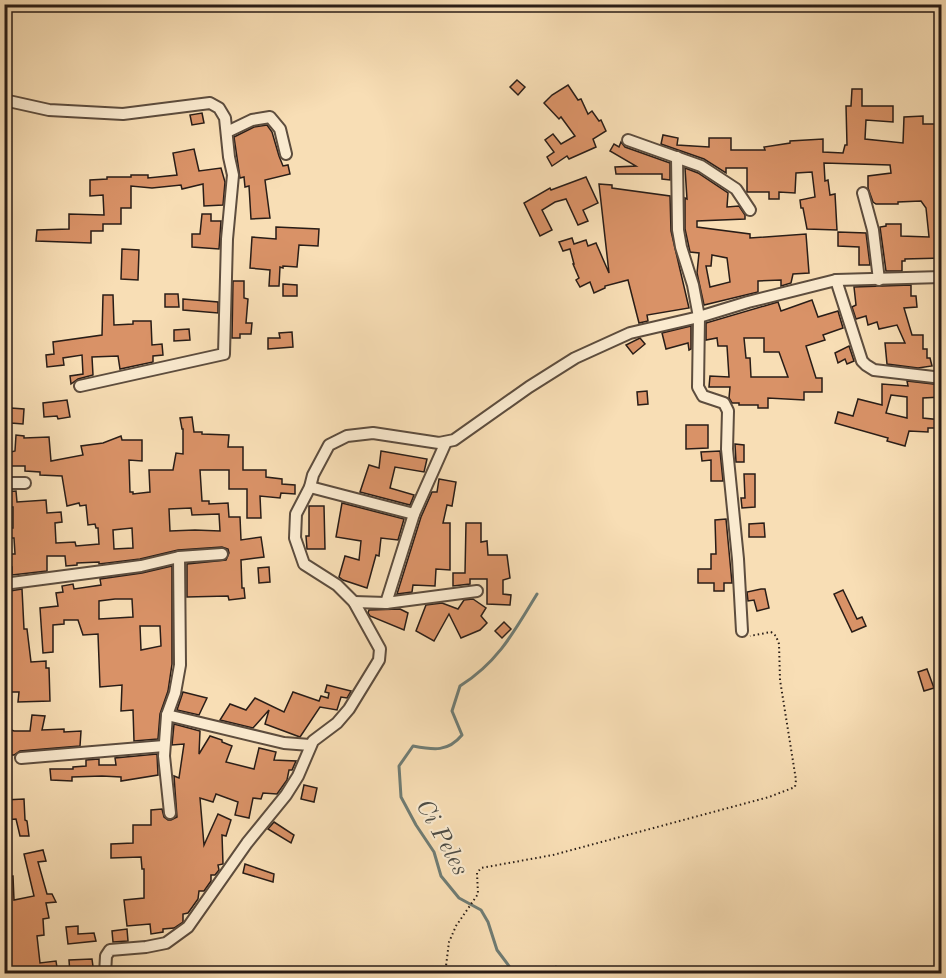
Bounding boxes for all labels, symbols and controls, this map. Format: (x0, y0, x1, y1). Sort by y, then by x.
water label: Ci Peles (411, 796, 472, 880)

